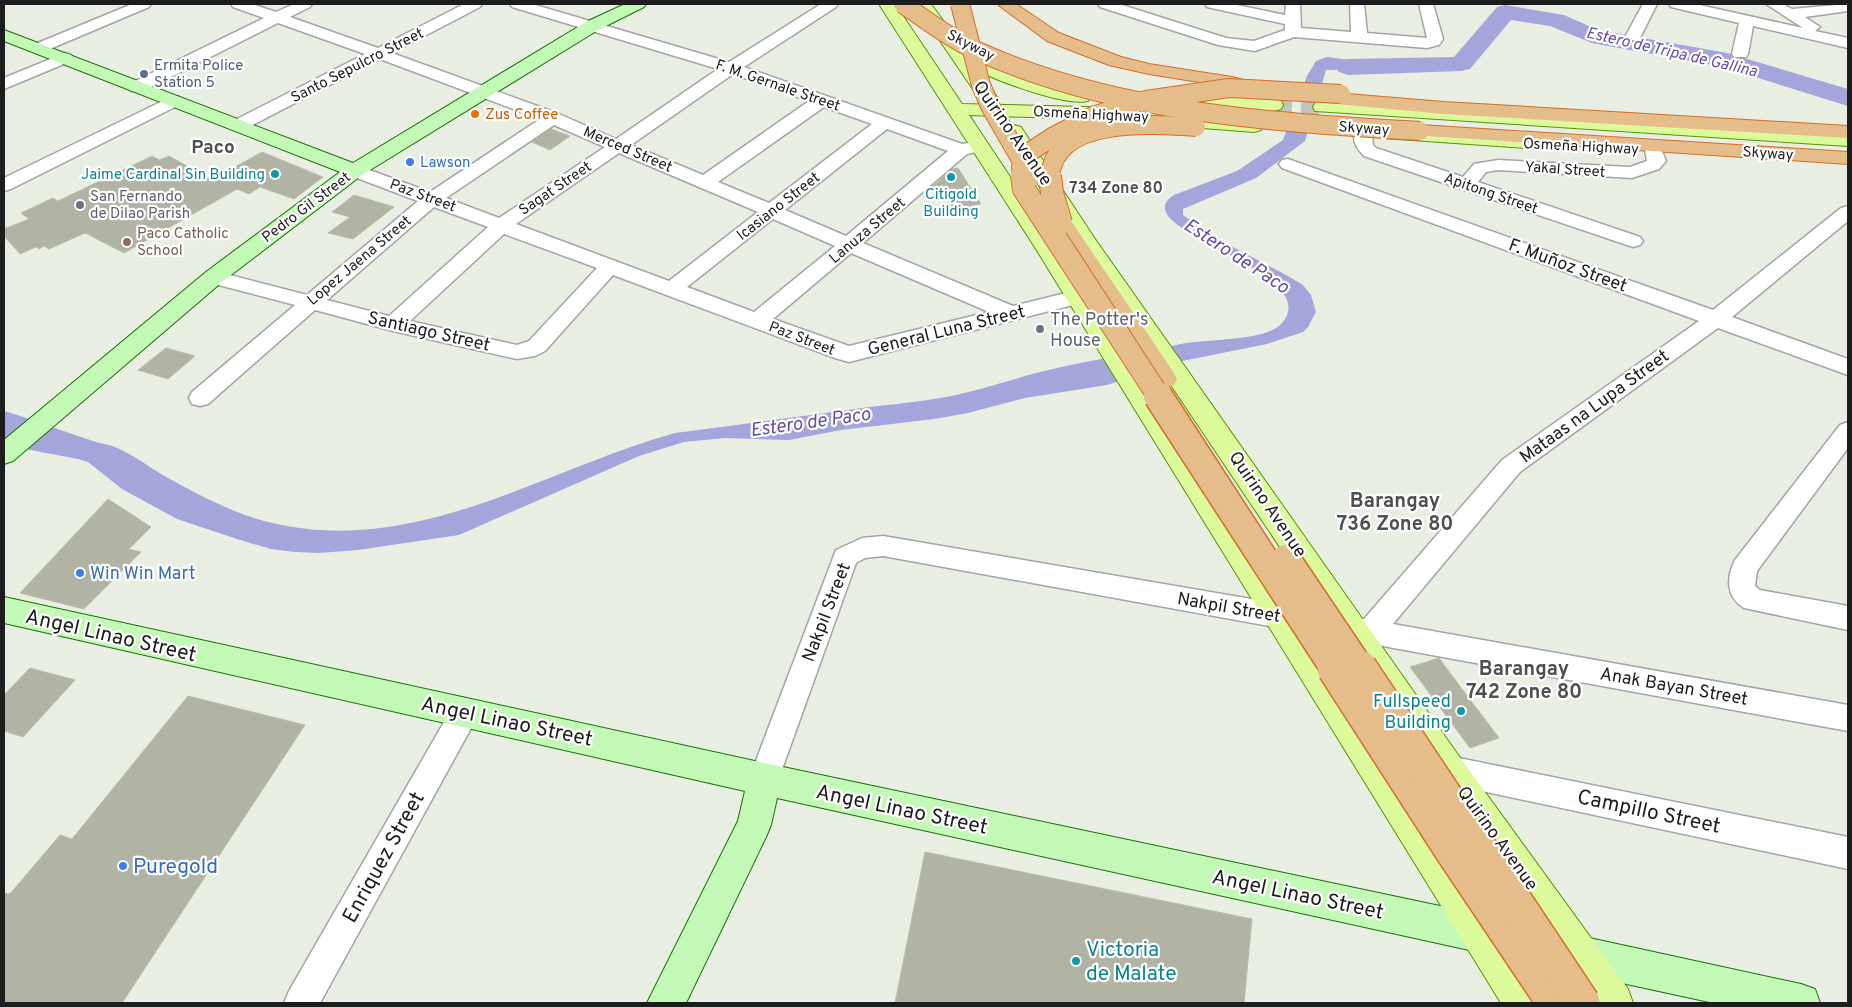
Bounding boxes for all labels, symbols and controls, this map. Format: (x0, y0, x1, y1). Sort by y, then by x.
water label: Estero de Tripa de Gallina (1584, 24, 1760, 83)
street label: Santo Sepulcro Street (288, 25, 427, 108)
street label: Skyway (943, 26, 997, 66)
street label: F. M. Gernale Street (713, 56, 842, 117)
place label: Ermita Police Station 5 (154, 57, 243, 93)
marker: Ermita Police Station 5 (138, 68, 150, 80)
street label: Quirino Avenue (967, 77, 1057, 191)
street label: Osmeña Highway (1033, 103, 1149, 128)
place label: Zus Coffee (485, 106, 558, 125)
marker: Zus Coffee (469, 108, 481, 120)
street label: Skyway (1338, 118, 1390, 141)
street label: Merced Street (580, 123, 675, 178)
street label: Osmeña Highway (1523, 135, 1639, 160)
district label: Paco (191, 136, 235, 160)
street label: Skyway (1742, 143, 1794, 166)
place label: Lawson (420, 154, 470, 173)
marker: Lawson (404, 156, 416, 168)
street label: Sagat Street (516, 158, 596, 221)
street label: Yakal Street (1524, 158, 1606, 183)
place label: Jaime Cardinal Sin Building (81, 166, 265, 185)
marker: Jaime Cardinal Sin Building (269, 168, 281, 180)
street label: Pedro Gil Street (259, 169, 355, 248)
street label: Icasiano Street (734, 169, 824, 246)
street label: Apitong Street (1441, 169, 1540, 219)
marker: Citigold Building (945, 171, 957, 183)
street label: Paz Street (387, 176, 458, 217)
district label: 734 Zone 80 (1069, 179, 1163, 199)
place label: Citigold Building (923, 186, 979, 222)
place label: San Fernando de Dilao Parish (90, 188, 190, 224)
street label: Lanuza Street (826, 194, 910, 269)
marker: San Fernando de Dilao Parish (74, 199, 86, 211)
street label: Lopez Jaena Street (304, 212, 416, 310)
water label: Estero de Paco (1179, 214, 1294, 300)
place label: Paco Catholic School (137, 225, 229, 261)
street label: F. Muñoz Street (1505, 234, 1630, 298)
marker: Paco Catholic School (121, 236, 133, 248)
street label: General Luna Street (865, 301, 1027, 362)
street label: Santiago Street (365, 307, 492, 358)
place label: The Potter's House (1050, 309, 1148, 353)
street label: Paz Street (766, 318, 837, 361)
marker: The Potter's House (1034, 323, 1046, 335)
street label: Mataas na Lupa Street (1516, 345, 1674, 469)
water label: Estero de Paco (749, 403, 873, 443)
street label: Quirino Avenue (1223, 447, 1311, 562)
district label: Barangay 736 Zone 80 (1337, 489, 1453, 538)
street label: Nakpil Street (798, 560, 857, 665)
place label: Win Win Mart (90, 563, 195, 586)
marker: Win Win Mart (74, 567, 86, 579)
street label: Nakpil Street (1175, 588, 1282, 629)
street label: Angel Linao Street (23, 604, 199, 669)
district label: Barangay 742 Zone 80 (1466, 657, 1582, 706)
street label: Anak Bayan Street (1598, 663, 1750, 712)
street label: Angel Linao Street (418, 691, 595, 754)
place label: Fullspeed Building (1373, 691, 1451, 735)
marker: Fullspeed Building (1455, 705, 1467, 717)
street label: Angel Linao Street (813, 779, 990, 842)
street label: Quirino Avenue (1451, 782, 1542, 896)
street label: Campillo Street (1575, 784, 1723, 841)
street label: Enriquez Street (337, 787, 431, 928)
place label: Puregold (133, 854, 218, 881)
marker: Puregold (117, 860, 129, 872)
street label: Angel Linao Street (1209, 864, 1386, 927)
place label: Victoria de Malate (1086, 937, 1177, 988)
marker: Victoria de Malate (1070, 955, 1082, 967)

